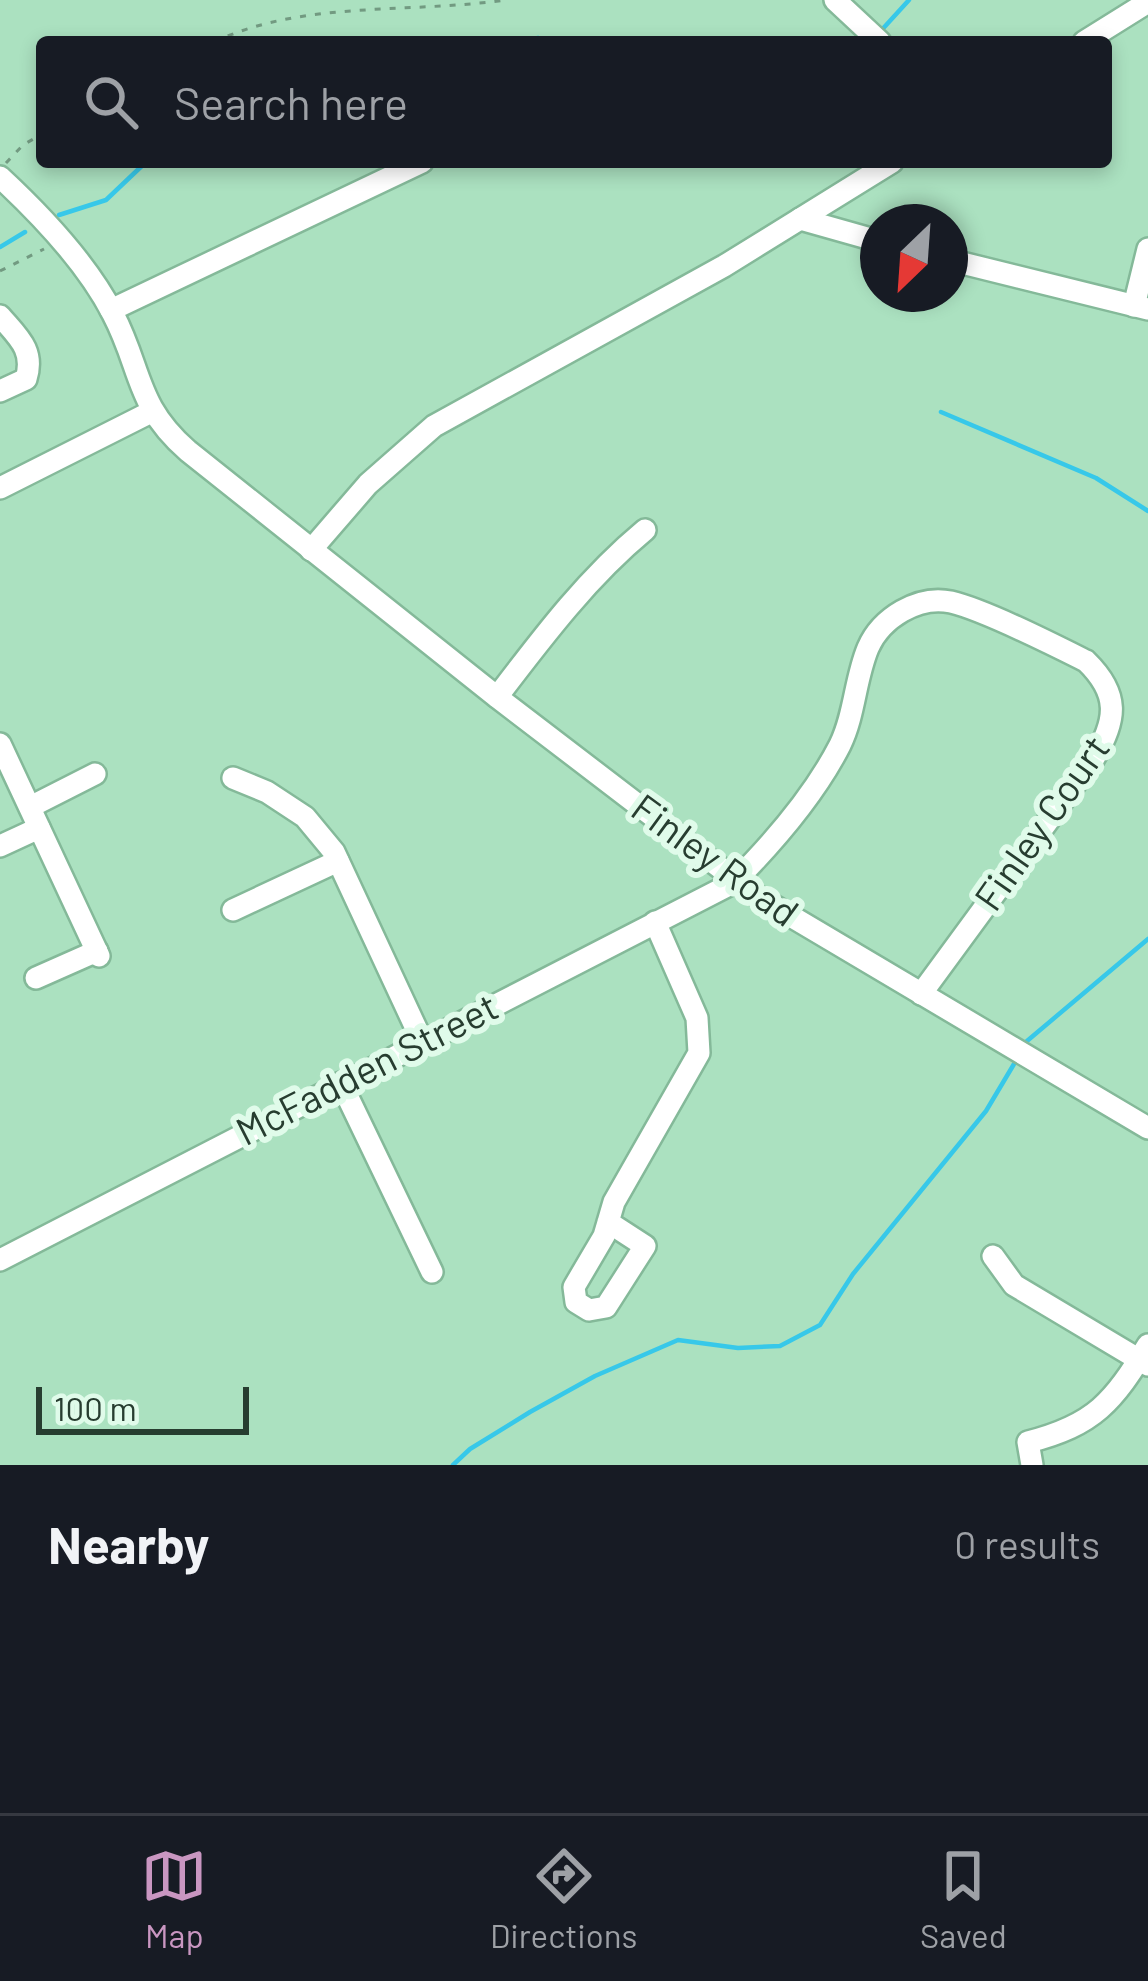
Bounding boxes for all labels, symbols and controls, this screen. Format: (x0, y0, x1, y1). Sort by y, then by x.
search box (36, 36, 1112, 168)
icon: search (78, 69, 144, 135)
text: Search here (174, 75, 408, 129)
north arrow (860, 204, 968, 312)
street label: Finley Court (963, 726, 1118, 919)
street label: Finley Road (623, 783, 808, 935)
street label: McFadden Street (227, 981, 505, 1154)
scale bar (36, 1381, 249, 1434)
text: 100 m (54, 1388, 137, 1428)
text: Nearby (48, 1513, 209, 1574)
text: 0 results (954, 1520, 1100, 1567)
tab: Map (141, 1843, 207, 1955)
tab: Directions (490, 1843, 637, 1955)
tab: Saved (920, 1843, 1007, 1955)

